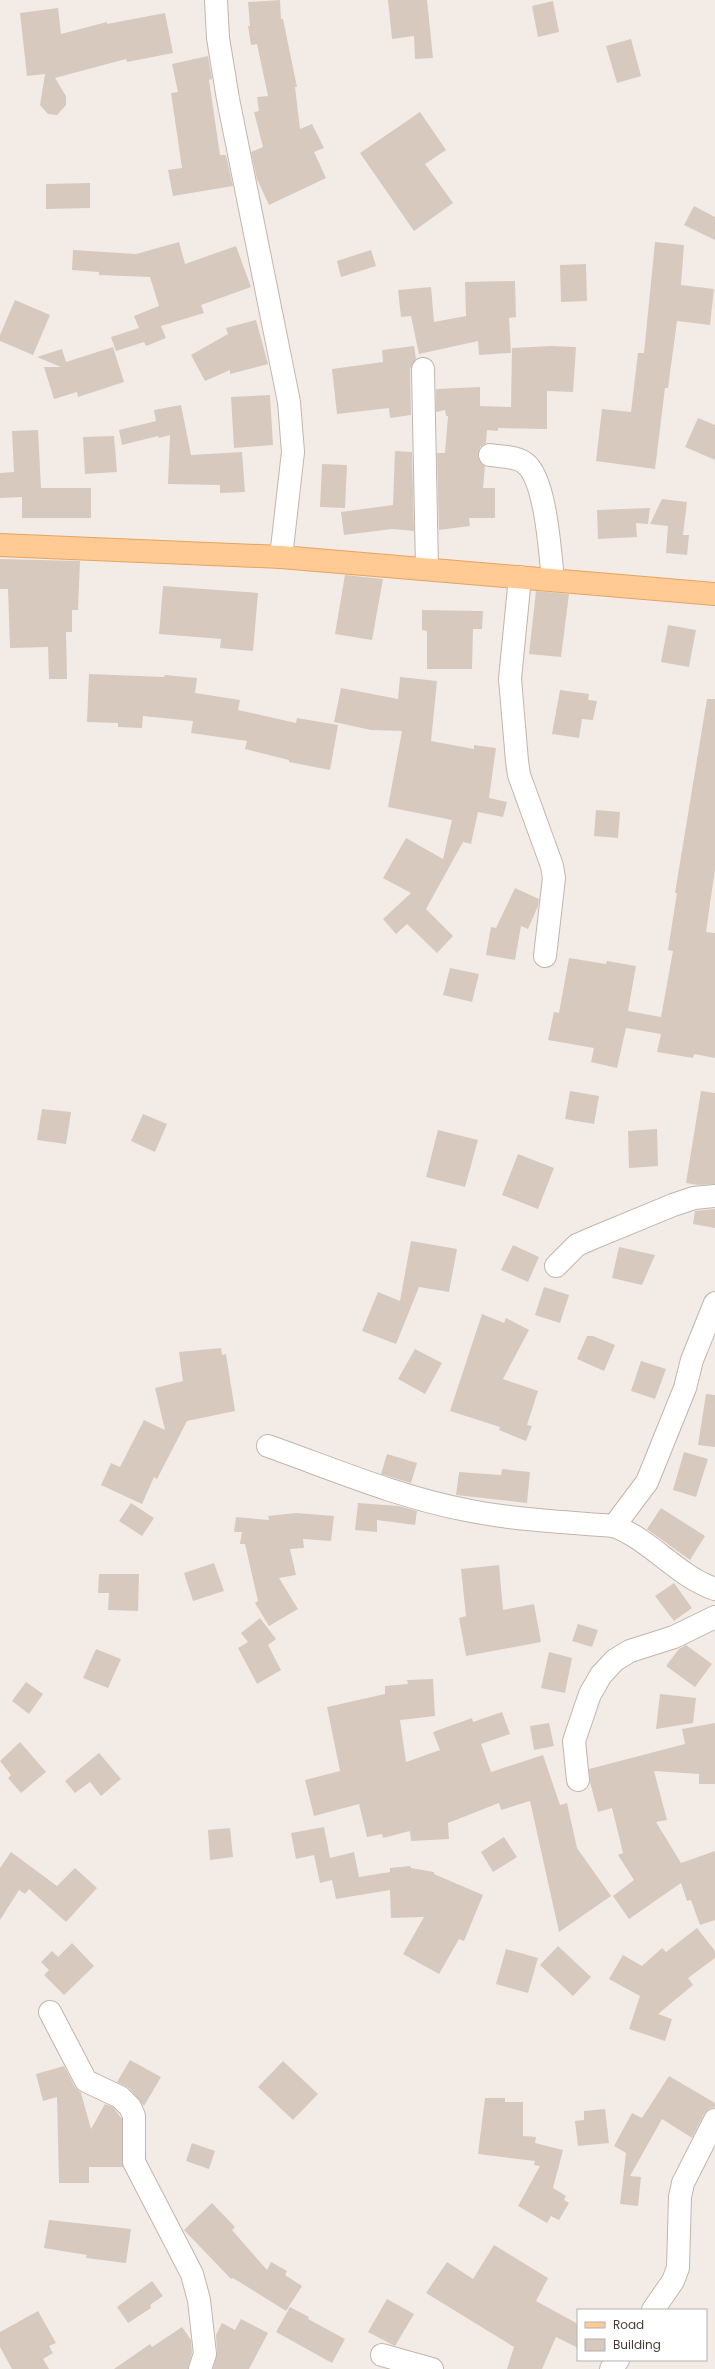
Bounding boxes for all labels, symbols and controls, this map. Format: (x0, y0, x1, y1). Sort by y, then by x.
legend (577, 2309, 707, 2361)
text: Road (613, 2316, 644, 2333)
text: Building (613, 2336, 661, 2353)

